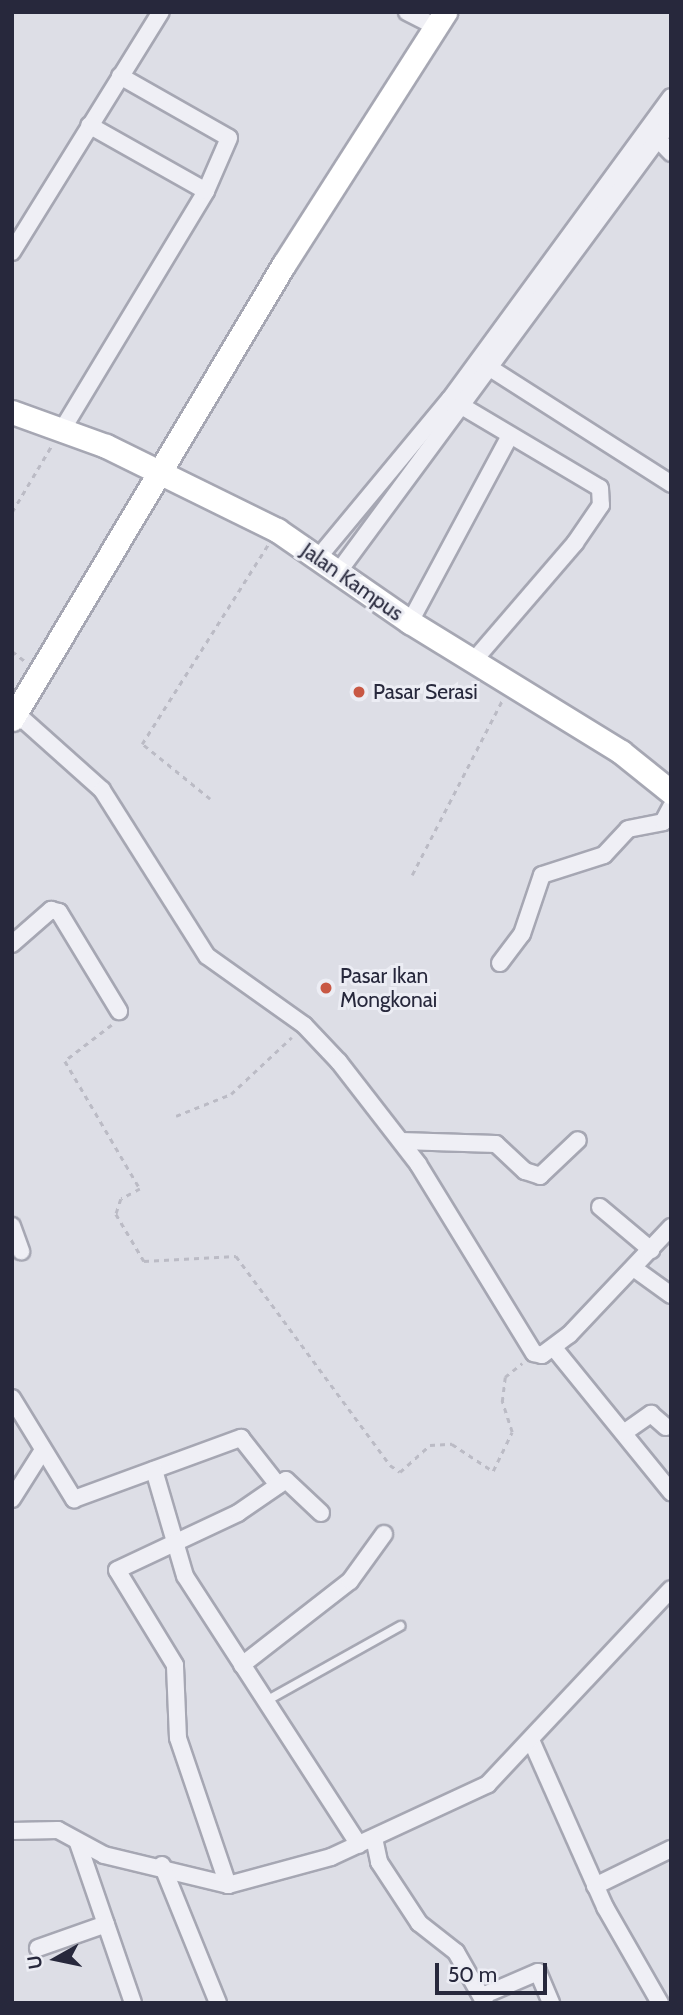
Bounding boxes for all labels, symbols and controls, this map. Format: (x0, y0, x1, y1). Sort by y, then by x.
street label: Jalan Kampus (296, 538, 408, 626)
place label: Pasar Serasi (373, 679, 478, 705)
marker: Pasar Serasi (351, 684, 367, 700)
place label: Pasar Ikan Mongkonai (340, 963, 437, 1013)
marker: Pasar Ikan Mongkonai (318, 980, 334, 996)
north arrow (21, 1924, 91, 1994)
scale bar (438, 1948, 550, 1992)
text: U (22, 1954, 47, 1971)
text: 50 m (448, 1962, 497, 1987)

